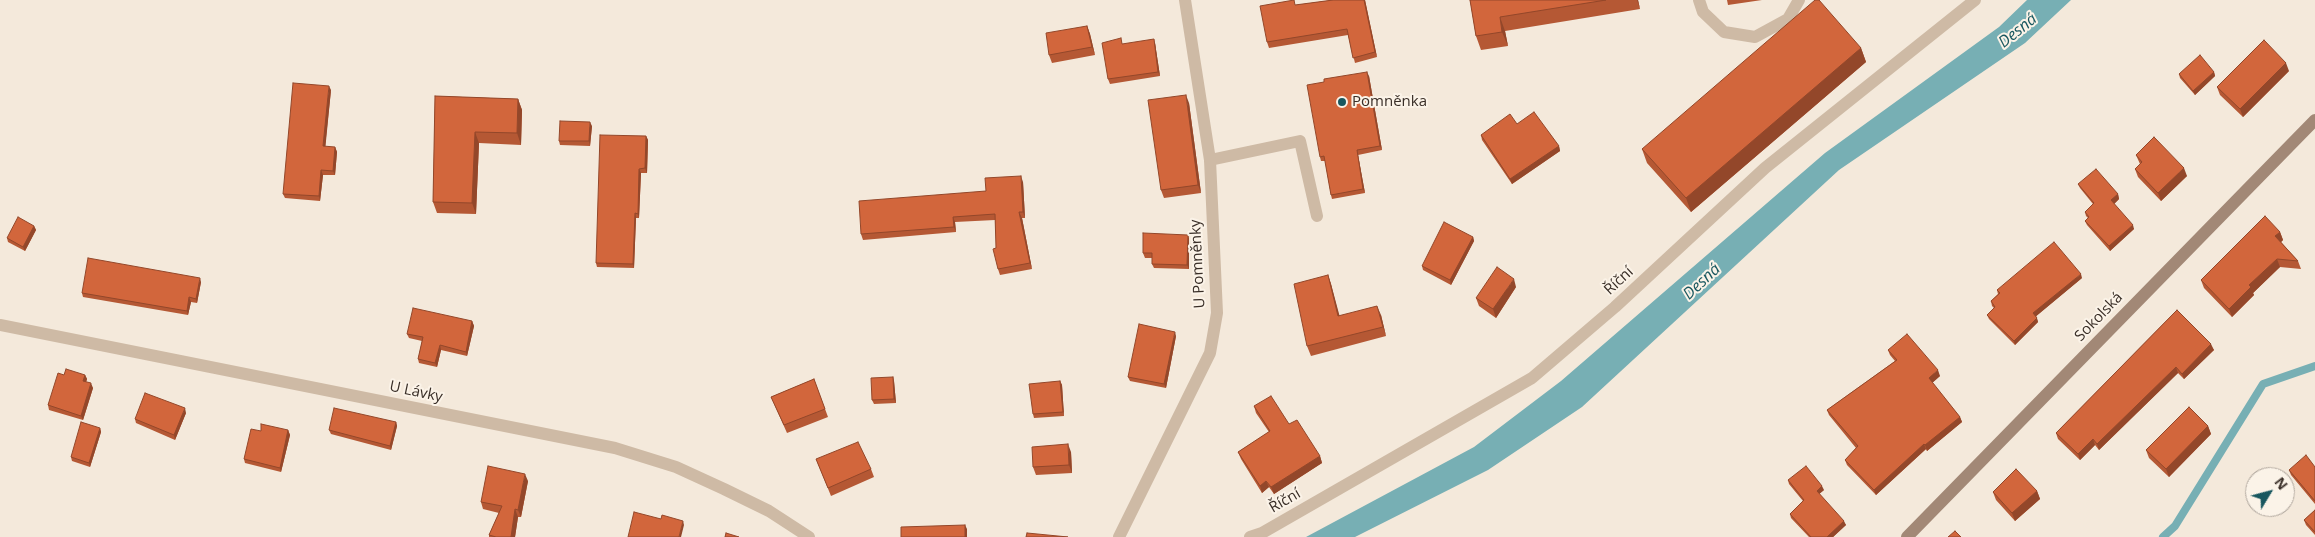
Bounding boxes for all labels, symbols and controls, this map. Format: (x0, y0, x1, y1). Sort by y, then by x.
water label: Desná (1995, 10, 2041, 52)
place label: Pomněnka (1352, 93, 1427, 111)
marker: Pomněnka (1336, 96, 1348, 108)
street label: U Pomněnky (1187, 219, 1209, 309)
water label: Desná (1679, 260, 1725, 304)
street label: Říční (1601, 263, 1637, 299)
street label: Sokolská (2071, 289, 2127, 345)
street label: U Lávky (388, 378, 444, 406)
north arrow (2245, 467, 2295, 517)
text: N (2271, 473, 2293, 494)
street label: Říční (1266, 485, 1304, 517)

